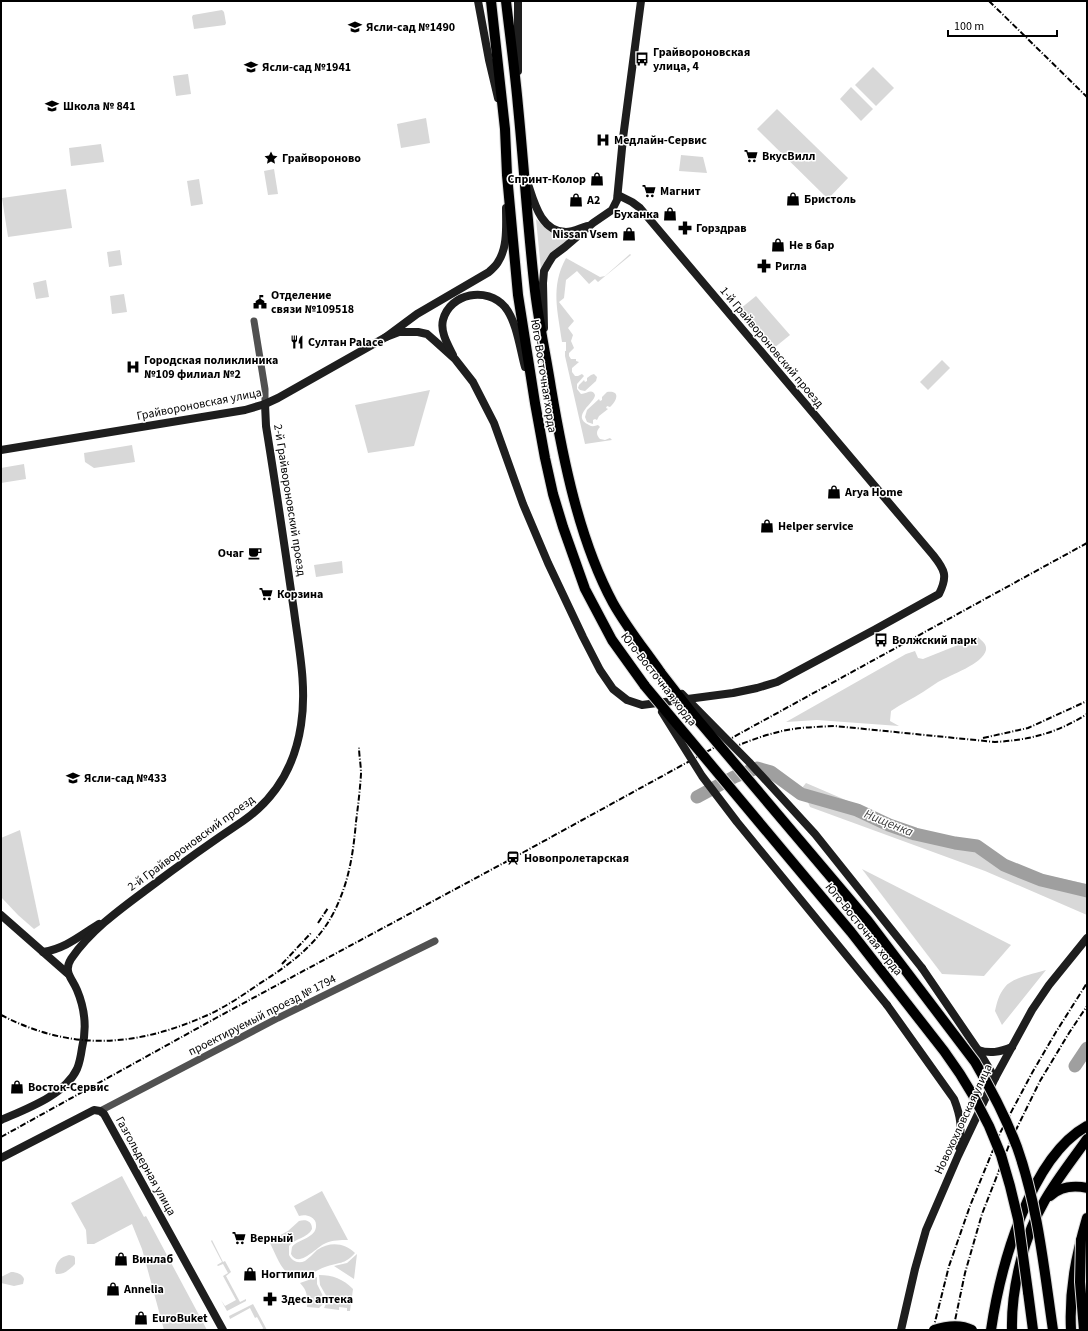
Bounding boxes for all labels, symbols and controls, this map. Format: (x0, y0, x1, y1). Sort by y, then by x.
scale bar (948, 12, 1057, 38)
text: 100 m (954, 18, 984, 35)
school or university icon: Ясли-сад №1490 (347, 19, 363, 35)
place label: Ясли-сад №1490 (366, 19, 455, 36)
place label: Грайвороновская улица, 4 (653, 44, 750, 75)
bus stop icon: Грайвороновская улица, 4 (634, 51, 650, 67)
school or university icon: Ясли-сад №1941 (243, 59, 259, 75)
place label: Ясли-сад №1941 (262, 59, 351, 76)
school or university icon: Школа № 841 (44, 98, 60, 114)
place label: Школа № 841 (63, 98, 136, 115)
hospital icon: Медлайн-Сервис (595, 132, 611, 148)
place label: Медлайн-Сервис (614, 132, 707, 149)
supermarket icon: ВкусВилл (743, 148, 759, 164)
place label: ВкусВилл (762, 148, 816, 165)
place icon: Грайвороново (263, 150, 279, 166)
place label: Грайвороново (282, 150, 361, 167)
place label: Спринт-Колор (508, 171, 586, 188)
shop icon: Спринт-Колор (589, 171, 605, 187)
supermarket icon: Магнит (641, 183, 657, 199)
place label: Магнит (660, 183, 701, 200)
shop icon: Бристоль (785, 191, 801, 207)
place label: Бристоль (804, 191, 856, 208)
shop icon: A2 (568, 192, 584, 208)
place label: A2 (586, 192, 600, 209)
place label: Буханка (614, 206, 659, 223)
shop icon: Буханка (662, 206, 678, 222)
pharmacy icon: Горздрав (677, 220, 693, 236)
place label: Горздрав (696, 220, 747, 237)
place label: Nissan Vsem (552, 226, 618, 243)
shop icon: Nissan Vsem (621, 226, 637, 242)
shop icon: Не в бар (770, 237, 786, 253)
place label: Не в бар (789, 237, 834, 254)
pharmacy icon: Ригла (756, 258, 772, 274)
place label: Ригла (775, 258, 807, 275)
street label: 1-й Грайвороновский проезд (716, 283, 828, 412)
place label: Отделение связи №109518 (271, 287, 354, 318)
public building icon: Отделение связи №109518 (252, 294, 268, 310)
street label: Юго-Восточная хорда (526, 318, 561, 434)
restaurant icon: Султан Palace (289, 334, 305, 350)
place label: Султан Palace (308, 334, 383, 351)
place label: Городская поликлиника №109 филиал №2 (144, 352, 278, 383)
hospital icon: Городская поликлиника №109 филиал №2 (125, 359, 141, 375)
street label: Грайвороновская улица (135, 384, 263, 425)
street label: 2-й Грайвороновский проезд (269, 423, 310, 578)
shop icon: Arya Home (826, 484, 842, 500)
place label: Arya Home (844, 484, 903, 501)
shop icon: Helper service (759, 518, 775, 534)
place label: Helper service (778, 518, 854, 535)
place label: Очаг (218, 545, 244, 562)
cafe icon: Очаг (247, 545, 263, 561)
supermarket icon: Корзина (258, 586, 274, 602)
place label: Корзина (277, 586, 323, 603)
street label: Юго-Восточная хорда (617, 629, 701, 730)
bus stop icon: Волжский парк (873, 632, 889, 648)
place label: Волжский парк (892, 632, 977, 649)
school or university icon: Ясли-сад №433 (65, 770, 81, 786)
place label: Ясли-сад №433 (84, 770, 167, 787)
street label: 2-й Грайвороновский проезд (124, 791, 259, 895)
water label: Нищенка (861, 805, 916, 841)
station icon: Новопролетарская (505, 850, 521, 866)
place label: Новопролетарская (524, 850, 629, 867)
street label: Юго-Восточная хорда (821, 879, 906, 979)
street label: проектируемый проезд № 1794 (185, 971, 339, 1060)
street label: Новохохловская улица (930, 1061, 996, 1177)
shop icon: Восток-Сервис (9, 1079, 25, 1095)
place label: Восток-Сервис (28, 1079, 109, 1096)
street label: Газгольдерная улица (111, 1113, 180, 1219)
supermarket icon: Верный (231, 1230, 247, 1246)
place label: Верный (250, 1230, 293, 1247)
shop icon: Винлаб (113, 1251, 129, 1267)
place label: Винлаб (132, 1251, 173, 1268)
shop icon: Ногтипил (242, 1266, 258, 1282)
place label: Ногтипил (261, 1266, 315, 1283)
shop icon: Annelia (105, 1281, 121, 1297)
place label: Annelia (123, 1281, 164, 1298)
pharmacy icon: Здесь аптека (262, 1291, 278, 1307)
place label: Здесь аптека (281, 1291, 353, 1308)
shop icon: EuroBuket (133, 1310, 149, 1326)
place label: EuroBuket (152, 1310, 208, 1327)

